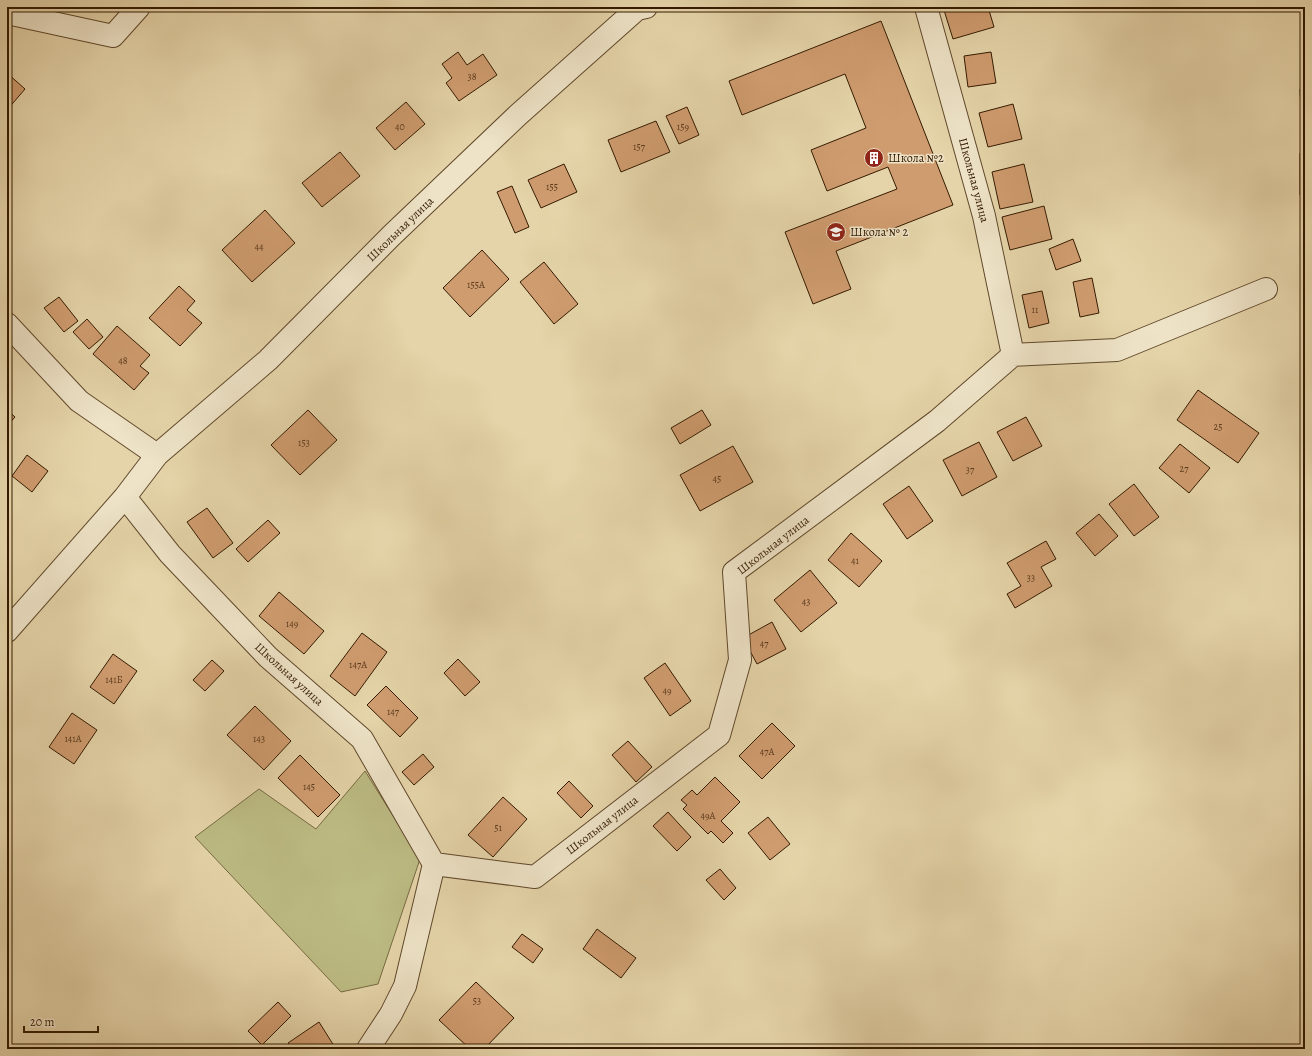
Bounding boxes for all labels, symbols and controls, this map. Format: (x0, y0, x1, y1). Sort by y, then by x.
house number: 38 (467, 70, 477, 83)
house number: 40 (395, 120, 405, 133)
house number: 159 (677, 120, 690, 133)
street label: Школьная улица (955, 136, 993, 225)
house number: 157 (633, 140, 646, 153)
building icon: Школа №2 (863, 147, 885, 169)
place label: Школа №2 (888, 150, 944, 166)
house number: 155 (546, 180, 558, 193)
street label: Школьная улица (363, 193, 437, 265)
school or university icon: Школа № 2 (825, 221, 847, 243)
place label: Школа № 2 (850, 224, 908, 240)
house number: 44 (254, 240, 264, 253)
house number: 155А (467, 278, 485, 291)
house number: 11 (1032, 303, 1039, 316)
house number: 48 (118, 354, 128, 367)
house number: 25 (1213, 420, 1223, 433)
house number: 153 (298, 436, 310, 449)
house number: 27 (1180, 462, 1189, 475)
house number: 37 (966, 463, 975, 476)
house number: 45 (713, 472, 721, 485)
street label: Школьная улица (734, 512, 813, 578)
house number: 41 (851, 554, 860, 567)
house number: 33 (1027, 571, 1035, 584)
house number: 43 (802, 595, 810, 608)
house number: 149 (286, 617, 299, 630)
house number: 47 (760, 637, 769, 650)
street label: Школьная улица (251, 639, 327, 709)
house number: 147А (349, 658, 367, 671)
house number: 141Б (105, 673, 123, 686)
house number: 49 (662, 684, 672, 697)
house number: 147 (387, 705, 400, 718)
house number: 141А (64, 732, 82, 745)
house number: 143 (253, 732, 265, 745)
house number: 47А (760, 745, 774, 758)
house number: 145 (303, 780, 315, 793)
street label: Школьная улица (563, 792, 642, 858)
house number: 49А (701, 809, 716, 822)
house number: 51 (494, 821, 502, 834)
house number: 53 (473, 994, 481, 1007)
scale bar (24, 1008, 98, 1034)
text: 20 m (30, 1014, 54, 1030)

